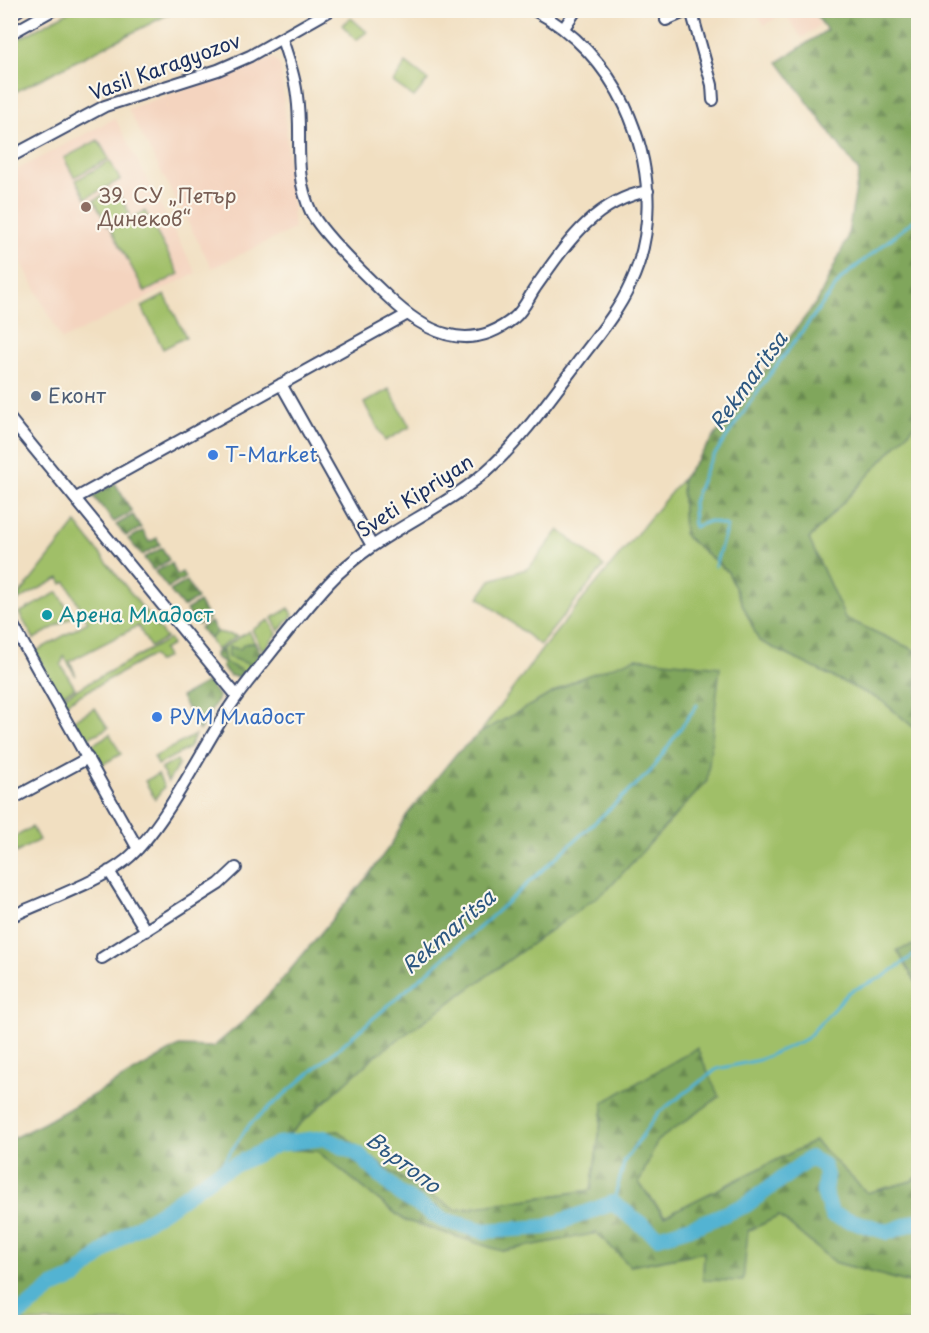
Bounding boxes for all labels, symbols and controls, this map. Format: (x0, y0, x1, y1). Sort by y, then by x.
street label: Vasil Karagyozov (85, 25, 244, 107)
place label: 39. СУ „Петър Динеков“ (97, 180, 236, 233)
marker: 39. СУ „Петър Динеков“ (79, 200, 93, 214)
water label: Rekmaritsa (701, 323, 795, 436)
place label: Еконт (48, 380, 106, 410)
marker: Еконт (29, 389, 43, 403)
place label: T-Market (225, 439, 318, 469)
street label: Sveti Kipriyan (350, 446, 479, 544)
marker: T-Market (206, 448, 220, 462)
place label: Арена Младост (59, 599, 213, 629)
marker: Арена Младост (40, 608, 54, 622)
place label: РУМ Младост (169, 701, 305, 731)
marker: РУМ Младост (150, 710, 164, 724)
water label: Rekmaritsa (394, 880, 502, 980)
water label: Въртопо (360, 1123, 449, 1201)

